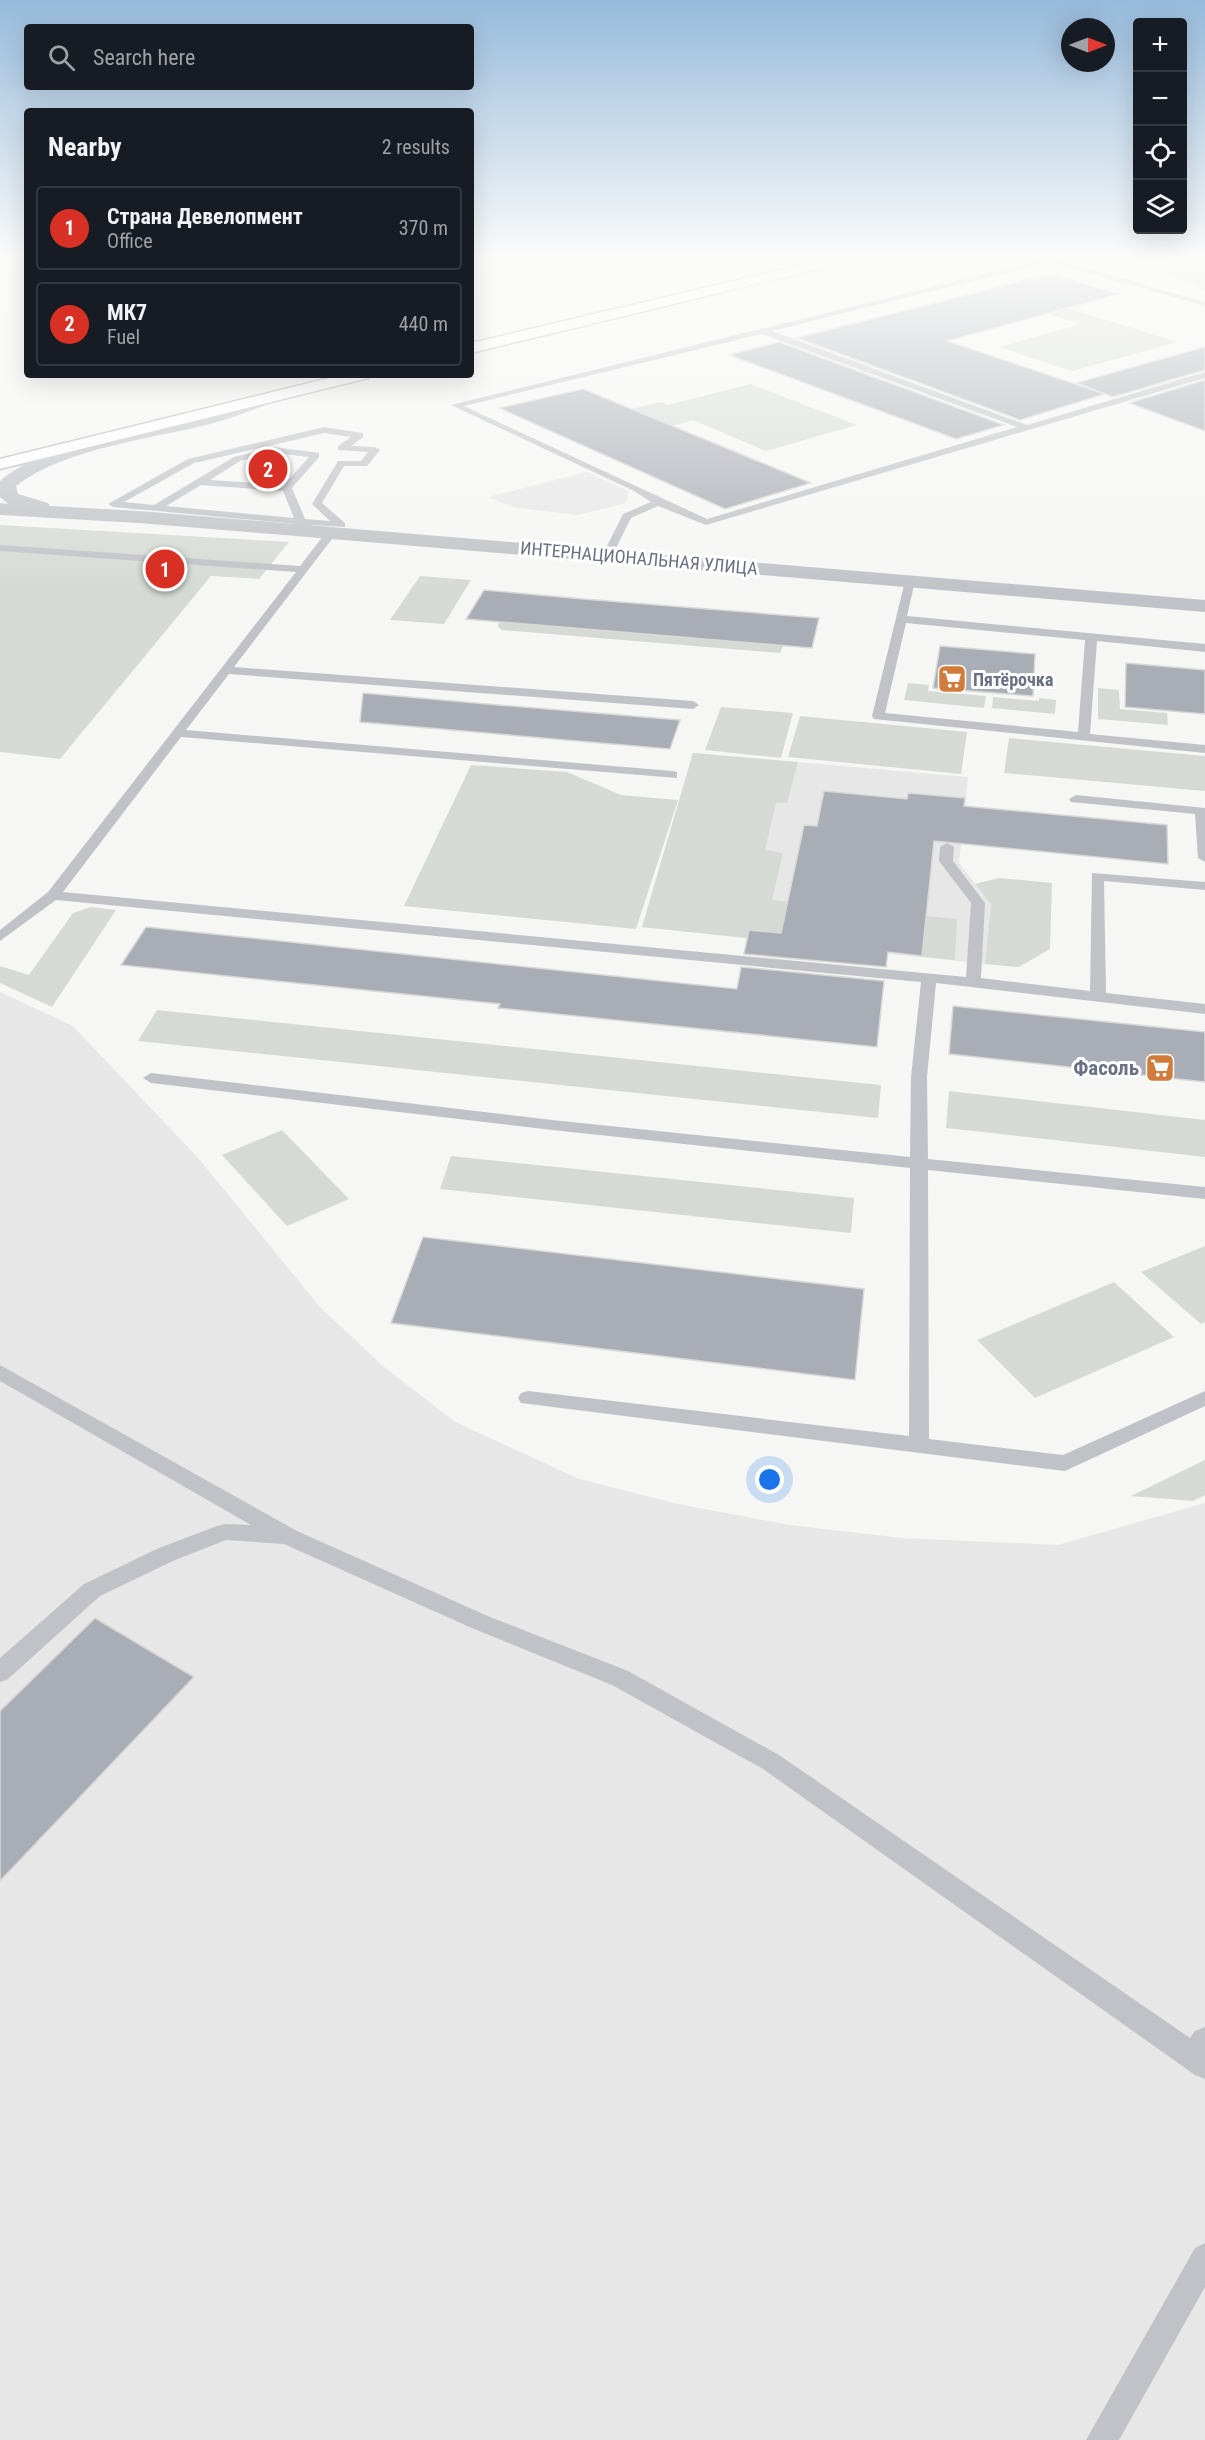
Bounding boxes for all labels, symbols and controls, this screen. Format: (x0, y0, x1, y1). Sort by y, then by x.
north arrow (1061, 18, 1115, 72)
map controls (1133, 18, 1187, 234)
button: + (1133, 18, 1187, 72)
search box (24, 24, 474, 90)
icon: search (45, 41, 78, 74)
text: Search here (93, 45, 195, 70)
button: − (1133, 72, 1187, 126)
button: locate (1133, 126, 1187, 180)
text: Nearby (48, 132, 122, 162)
text: 2 results (382, 135, 450, 159)
button: layers (1133, 180, 1187, 234)
text: Страна Девелопмент (107, 204, 303, 229)
text: 1 (64, 216, 75, 240)
text: 370 m (399, 216, 448, 240)
text: Office (107, 229, 153, 253)
text: МК7 (107, 300, 147, 325)
text: 2 (64, 312, 75, 336)
text: 440 m (399, 312, 448, 336)
text: Fuel (107, 325, 140, 349)
pin: 2 (248, 446, 288, 492)
street label: ИНТЕРНАЦИОНАЛЬНАЯ УЛИЦА (520, 537, 759, 579)
pin: 1 (146, 546, 184, 592)
supermarket icon: Пятёрочка (936, 663, 968, 695)
place label: Пятёрочка (973, 669, 1053, 690)
supermarket icon: Фасоль (1144, 1052, 1176, 1084)
place label: Фасоль (1073, 1056, 1139, 1080)
your location (755, 1465, 784, 1494)

